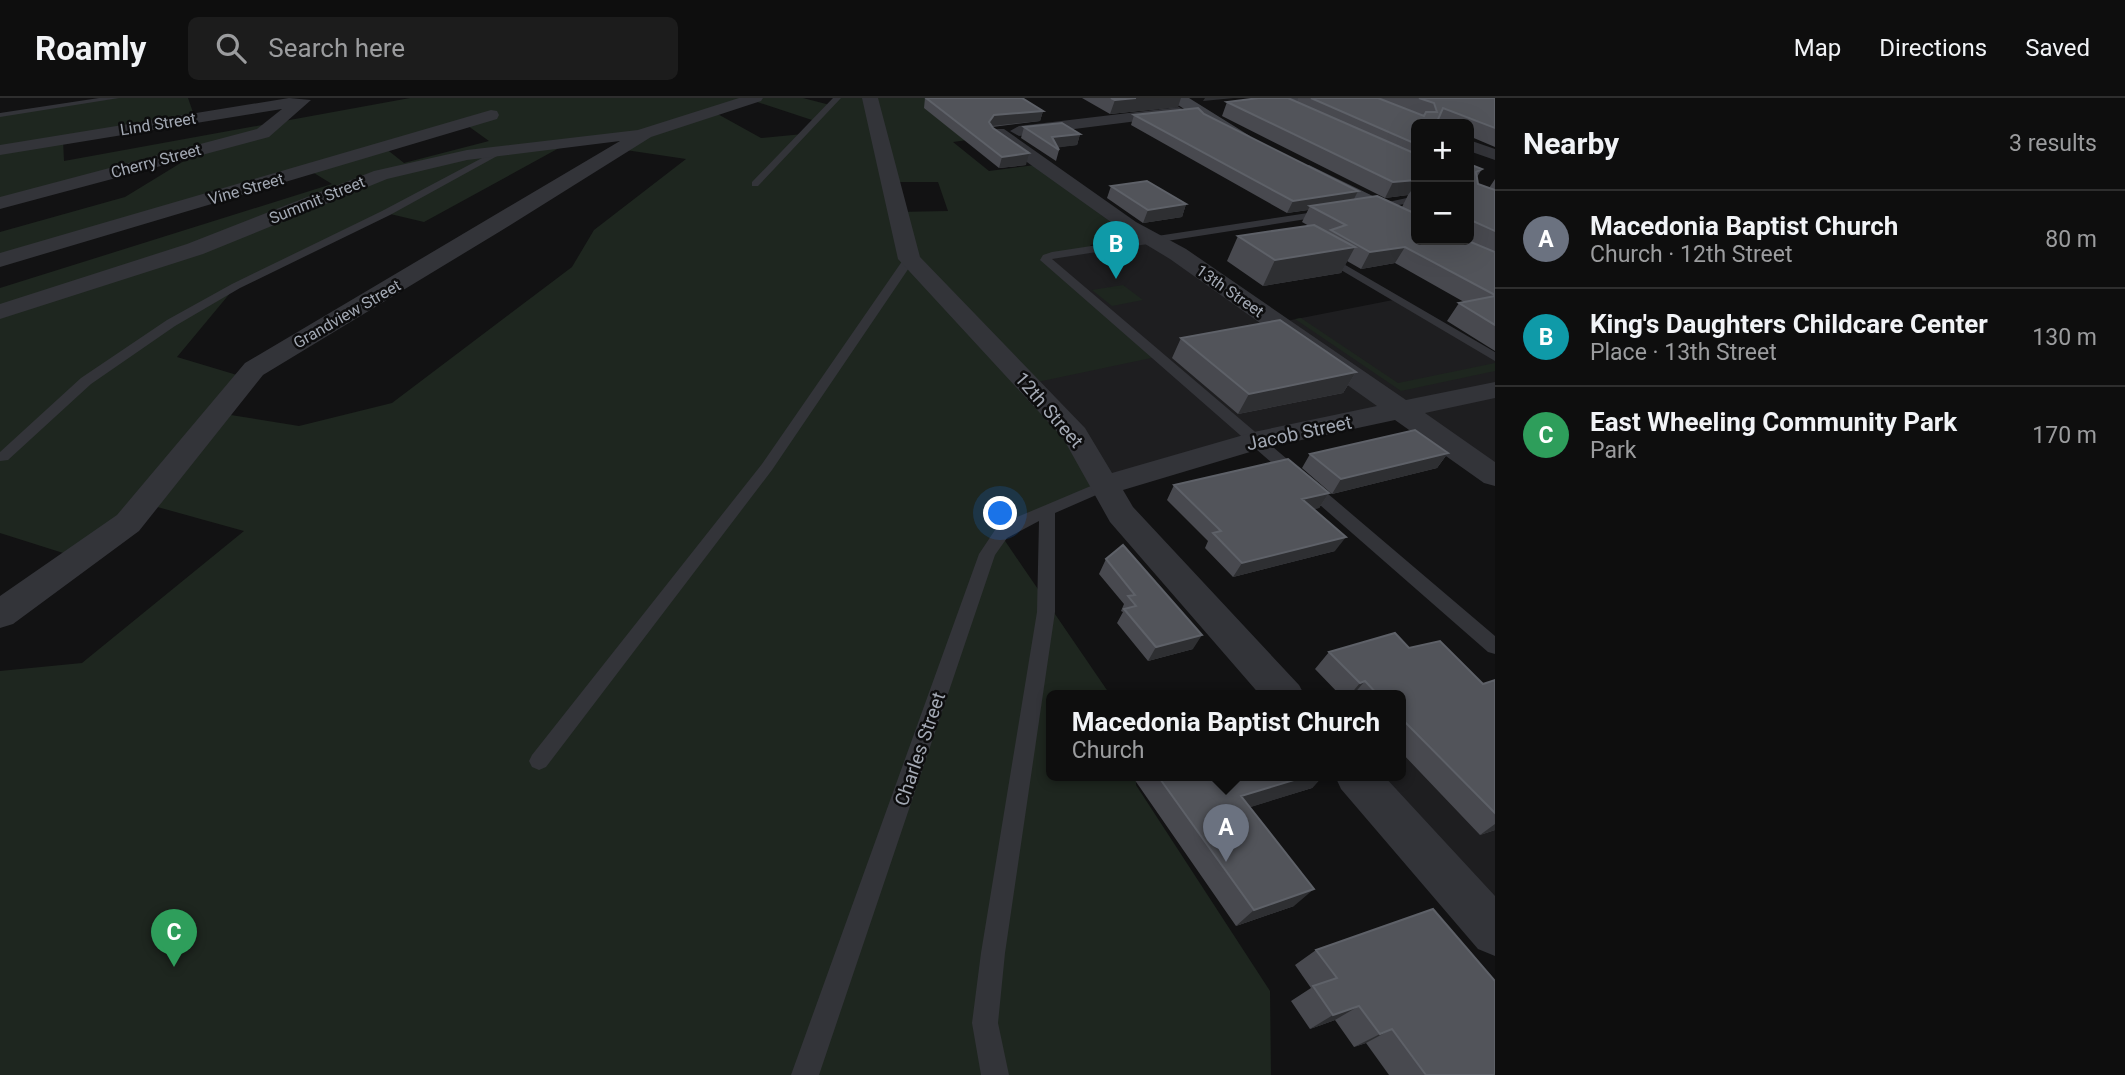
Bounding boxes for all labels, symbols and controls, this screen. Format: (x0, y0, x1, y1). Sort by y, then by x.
search box (188, 17, 678, 80)
text: Roamly (35, 29, 146, 68)
icon: search (212, 29, 250, 67)
text: Search here (268, 33, 405, 63)
text: Map (1794, 34, 1841, 62)
text: Directions (1879, 34, 1987, 62)
text: Saved (2025, 34, 2090, 62)
street label: Lind Street (119, 109, 197, 139)
map controls (1411, 119, 1474, 245)
button: + (1411, 119, 1474, 182)
text: Nearby (1523, 126, 1619, 161)
text: 3 results (2009, 130, 2097, 157)
street label: Cherry Street (109, 140, 203, 182)
street label: Vine Street (206, 169, 286, 209)
street label: Summit Street (266, 172, 368, 228)
button: − (1411, 182, 1474, 245)
text: Macedonia Baptist Church (1590, 211, 1898, 241)
pin: B (1093, 221, 1139, 279)
text: A (1538, 226, 1554, 253)
text: 80 m (2045, 226, 2097, 253)
text: Church · 12th Street (1590, 241, 1792, 268)
street label: 13th Street (1193, 261, 1267, 321)
street label: Grandview Street (290, 276, 404, 352)
text: King's Daughters Childcare Center (1590, 309, 1988, 339)
text: B (1539, 324, 1553, 351)
text: 130 m (2032, 324, 2097, 351)
text: Place · 13th Street (1590, 339, 1777, 366)
street label: 12th Street (1010, 367, 1088, 453)
text: East Wheeling Community Park (1590, 407, 1957, 437)
street label: Jacob Street (1244, 411, 1354, 455)
text: C (1538, 422, 1554, 449)
text: 170 m (2032, 422, 2097, 449)
text: Park (1590, 437, 1636, 464)
your location (983, 496, 1017, 530)
street label: Charles Street (890, 689, 950, 809)
popup (1046, 690, 1406, 781)
text: Macedonia Baptist Church (1072, 707, 1380, 737)
text: Church (1072, 737, 1144, 764)
pin: A (1203, 804, 1249, 862)
pin: C (151, 909, 197, 967)

